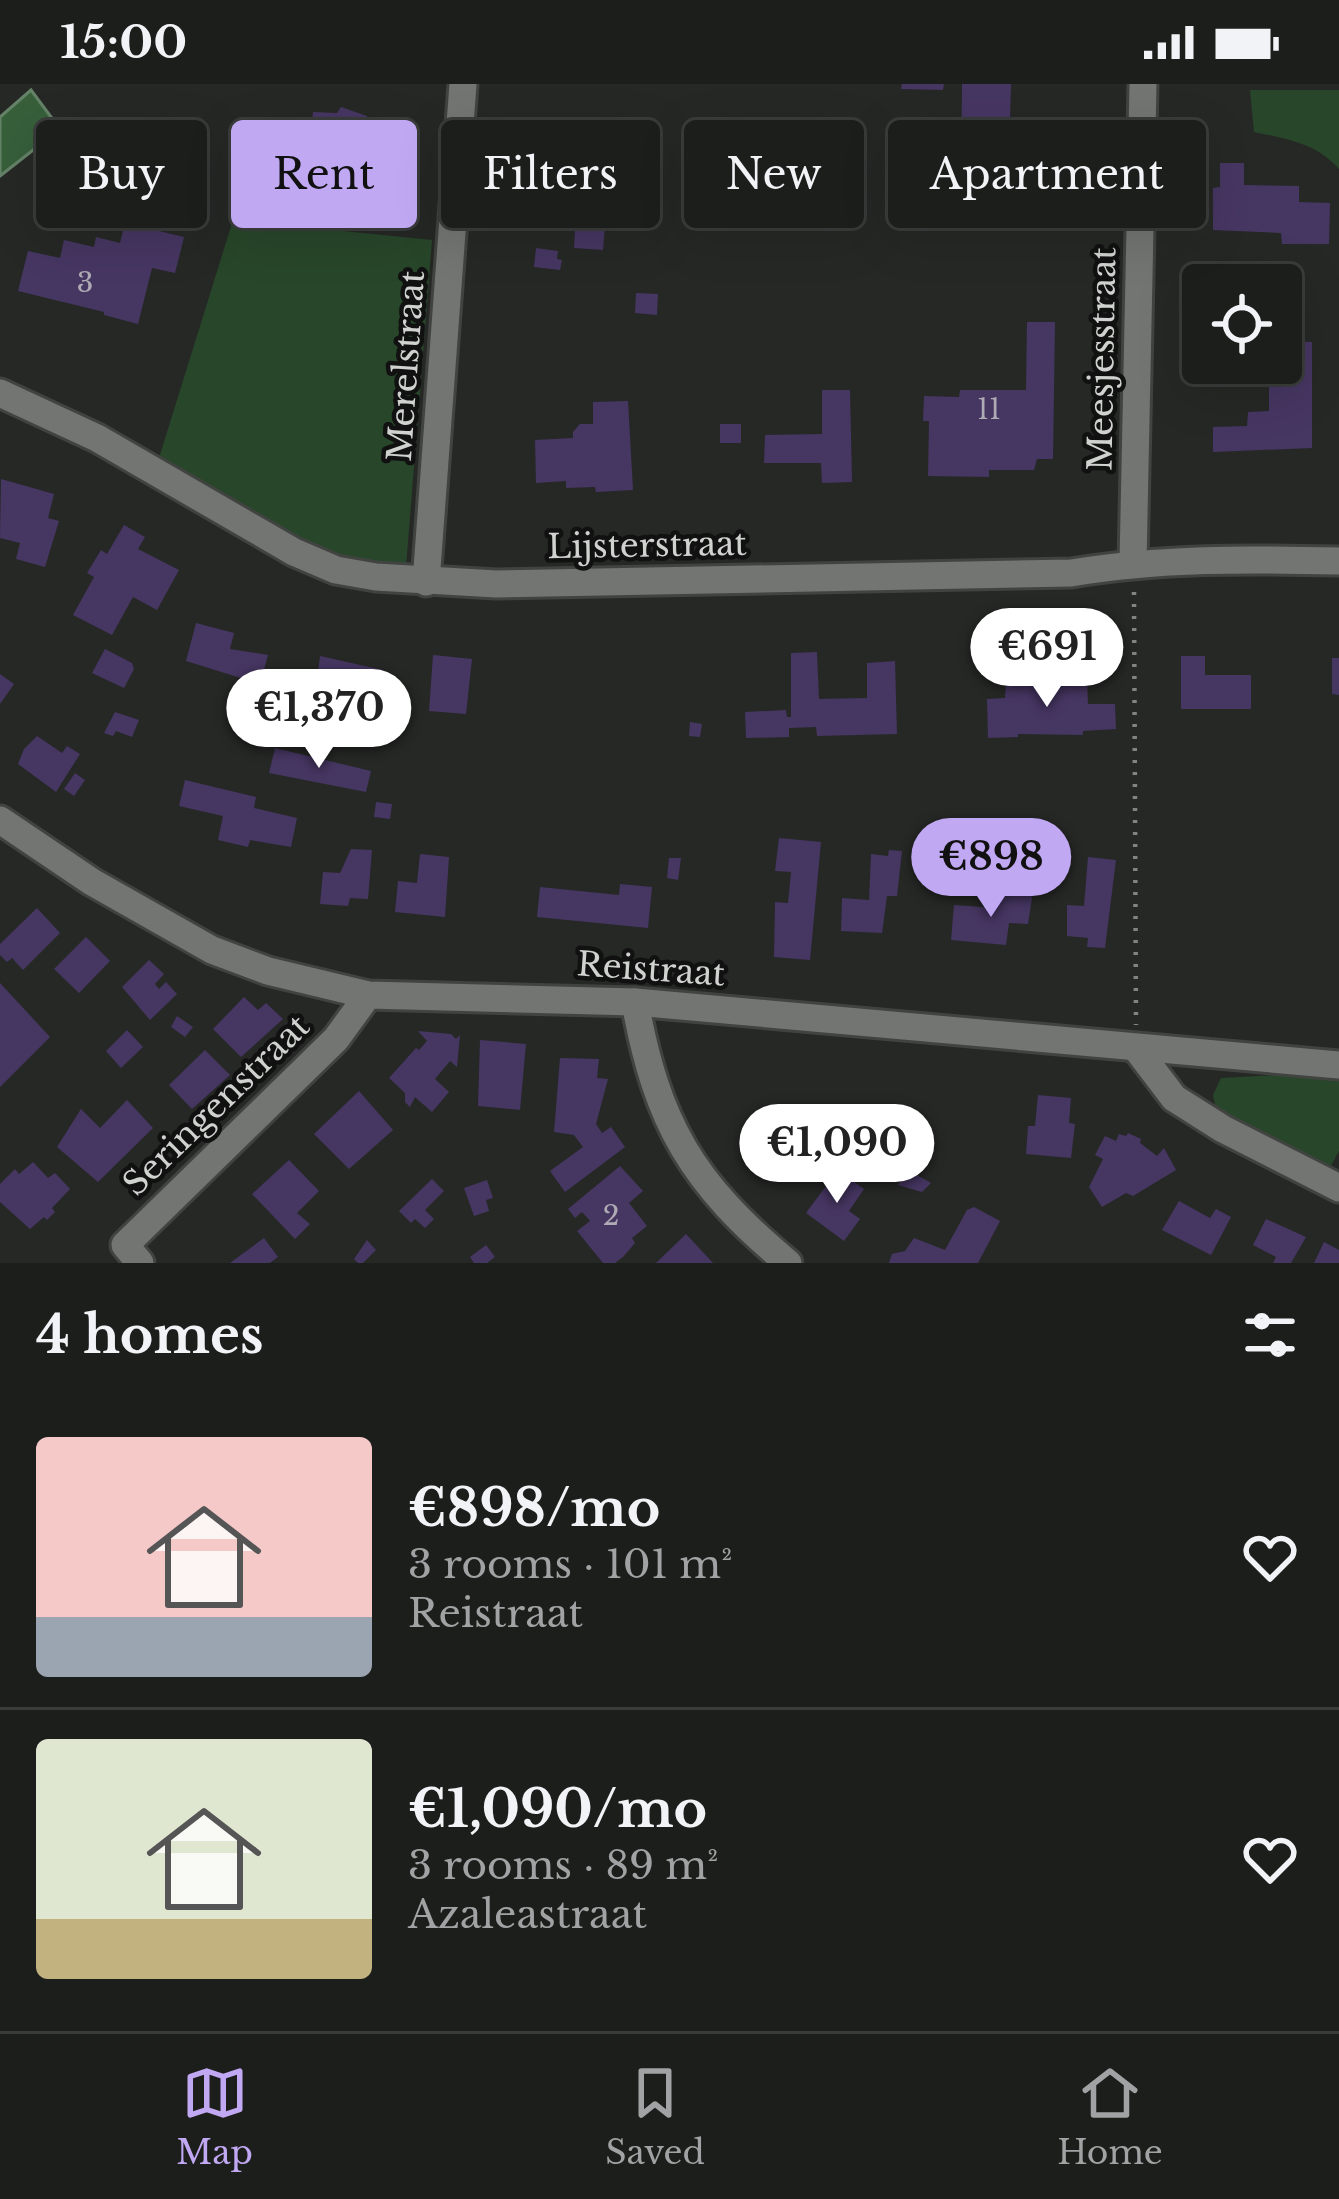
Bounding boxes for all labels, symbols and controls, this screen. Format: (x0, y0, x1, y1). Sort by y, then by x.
text: 15:00 (60, 14, 187, 70)
chip: Buy (36, 120, 207, 228)
chip: Rent (231, 120, 417, 228)
chip: Filters (441, 120, 660, 228)
chip: New (684, 120, 864, 228)
chip: Apartment (888, 120, 1206, 228)
street label: Meesjesstraat (1080, 246, 1124, 471)
map controls (1182, 264, 1302, 384)
button: locate (1182, 264, 1302, 384)
house number: 3 (77, 266, 93, 299)
street label: Merelstraat (379, 269, 433, 463)
house number: 11 (977, 393, 1001, 426)
street label: Lijsterstraat (547, 523, 748, 567)
pin: €691 (976, 608, 1118, 710)
text: €691 (997, 622, 1097, 671)
pin: €1,370 (221, 669, 417, 771)
text: €1,370 (253, 683, 385, 732)
pin: €898 (920, 818, 1062, 920)
text: €898 (938, 832, 1044, 881)
street label: Reistraat (576, 943, 727, 995)
street label: Seringenstraat (114, 1005, 318, 1204)
pin: €1,090 (739, 1104, 935, 1206)
text: €1,090 (766, 1118, 908, 1167)
house number: 2 (603, 1199, 619, 1232)
icon: filters (1237, 1302, 1303, 1368)
text: 4 homes (36, 1304, 264, 1367)
text: €898/mo (408, 1477, 660, 1540)
icon: home (132, 1485, 276, 1629)
icon: heart (1237, 1524, 1303, 1590)
text: 3 rooms · 101 m² (408, 1540, 732, 1589)
text: Reistraat (408, 1589, 583, 1638)
text: €1,090/mo (408, 1778, 707, 1841)
icon: home (132, 1787, 276, 1931)
icon: heart (1237, 1826, 1303, 1892)
text: 3 rooms · 89 m² (408, 1841, 718, 1890)
text: Azaleastraat (408, 1890, 647, 1939)
tab: Map (176, 2060, 253, 2173)
tab: Saved (605, 2060, 705, 2173)
tab: Home (1057, 2060, 1163, 2173)

